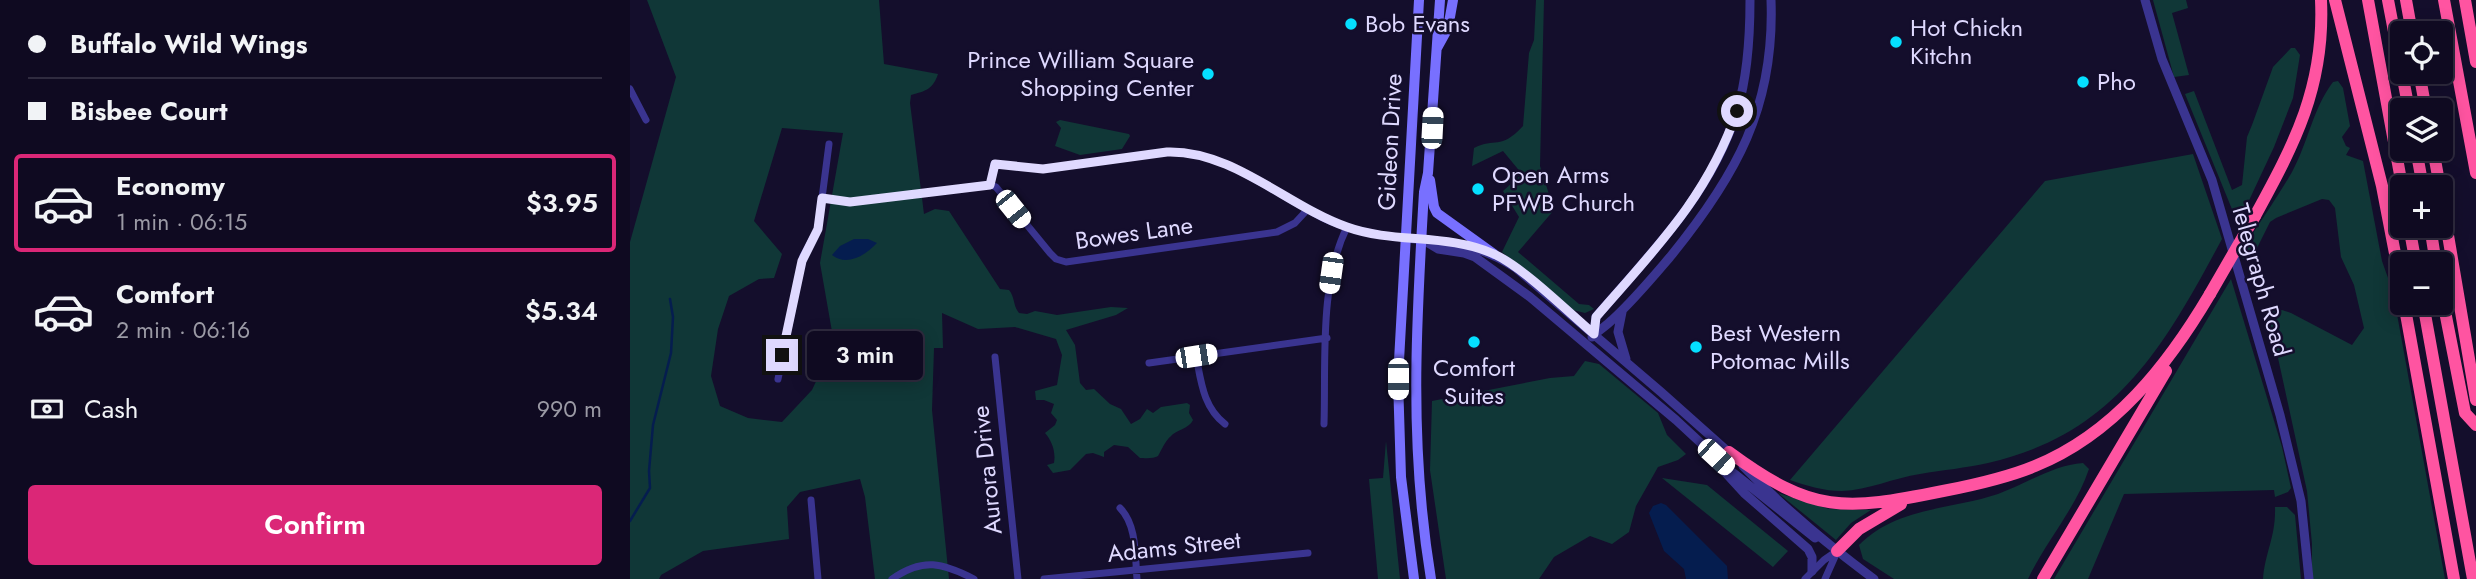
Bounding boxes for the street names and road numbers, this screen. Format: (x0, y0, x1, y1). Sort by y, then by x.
street label: Gideon Drive (1368, 73, 1411, 211)
street label: Telegraph Road (2223, 199, 2300, 360)
street label: Bowes Lane (1073, 207, 1195, 258)
street label: Aurora Drive (962, 404, 1011, 536)
street label: Adams Street (1106, 522, 1243, 571)

